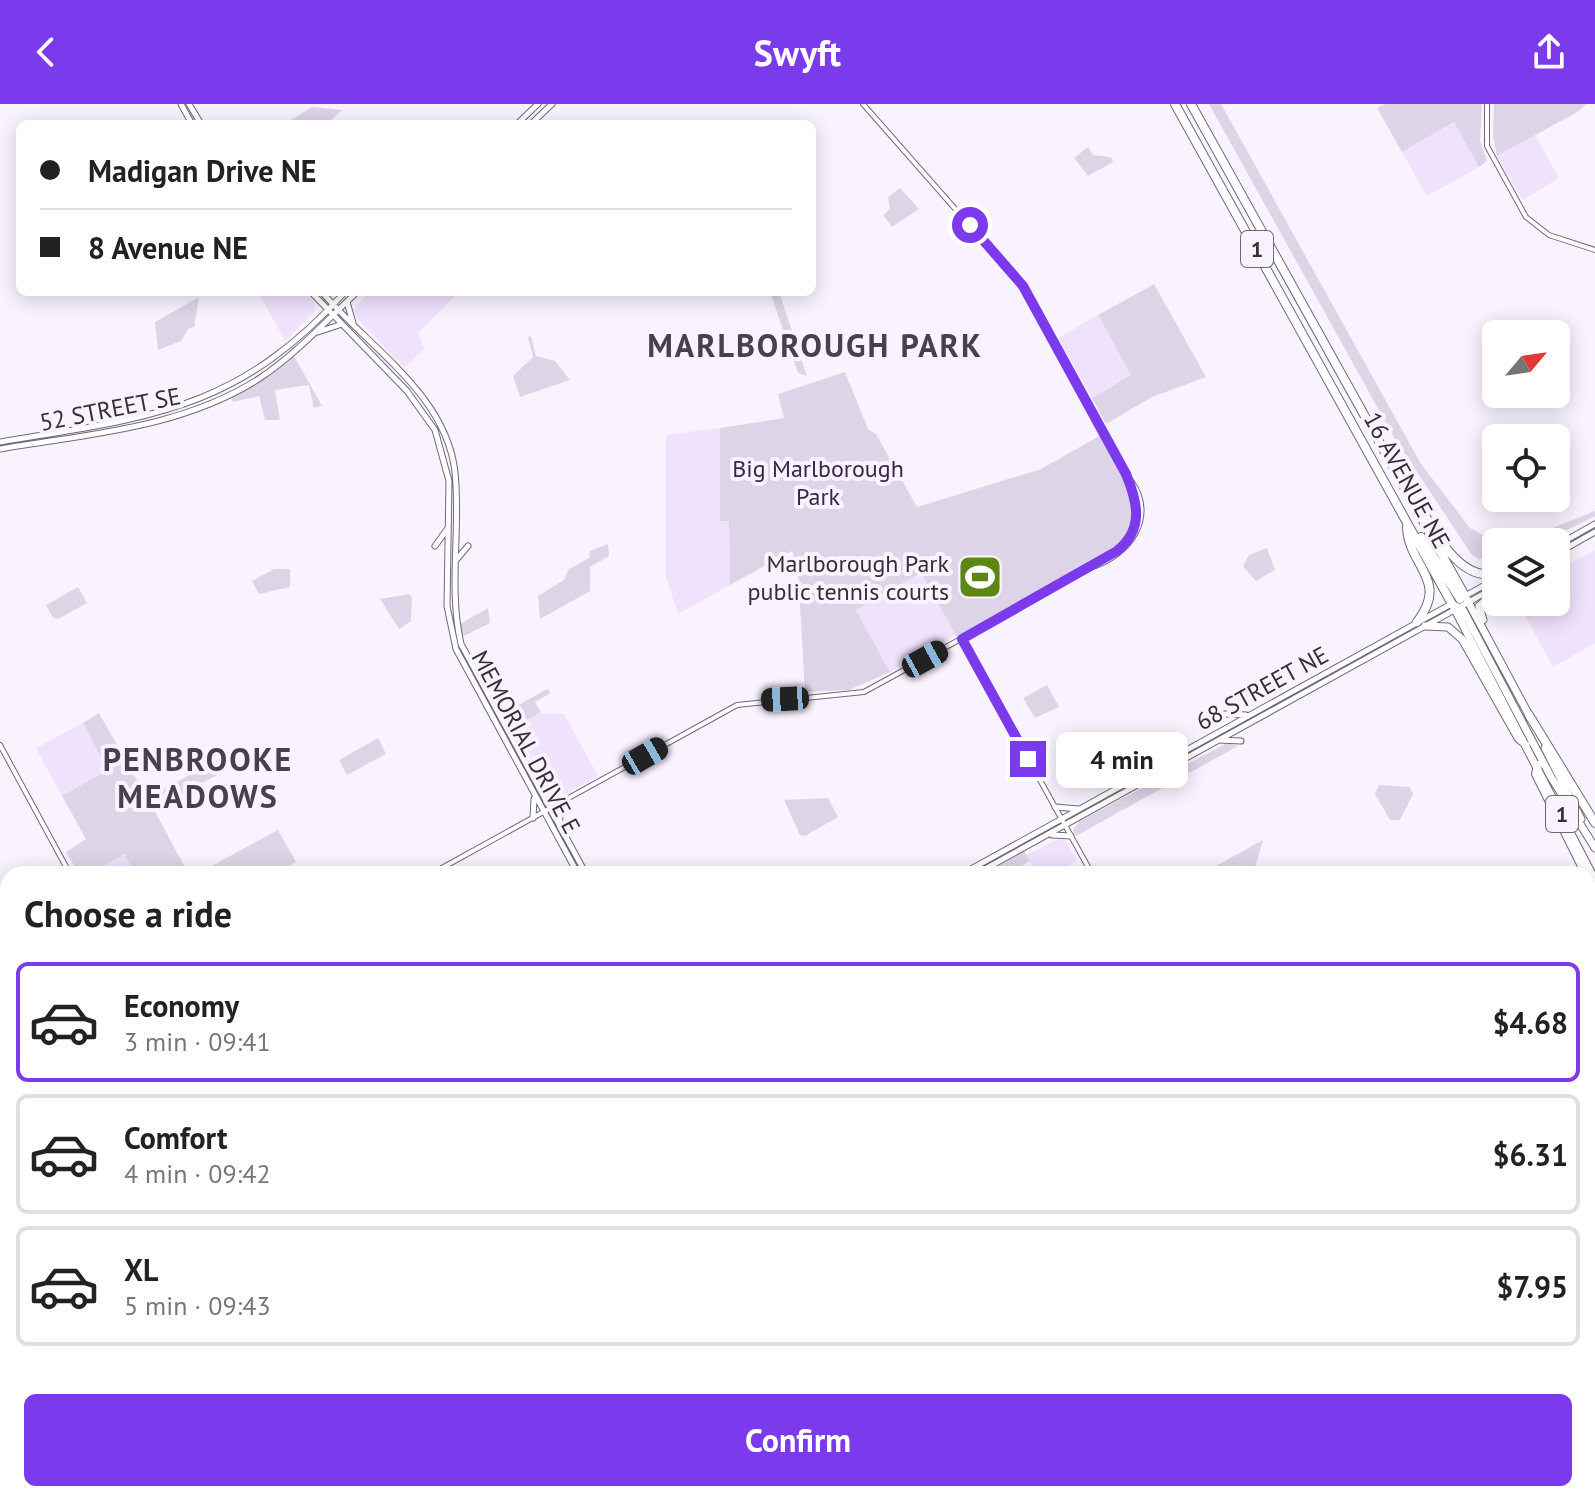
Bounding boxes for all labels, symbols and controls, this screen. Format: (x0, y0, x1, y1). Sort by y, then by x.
text: Swyft (754, 29, 841, 76)
icon: back (24, 30, 68, 74)
icon: share (1527, 30, 1571, 74)
text: Madigan Drive NE (88, 151, 316, 190)
route start (952, 207, 988, 243)
text: 8 Avenue NE (88, 228, 248, 267)
road number: 1 (1241, 231, 1273, 267)
north arrow (1482, 320, 1570, 408)
map controls (1482, 320, 1570, 616)
district label: MARLBOROUGH PARK (647, 324, 983, 366)
street label: 52 STREET SE (37, 380, 183, 438)
street label: 16 AVENUE NE (1357, 406, 1457, 554)
button: locate (1482, 424, 1570, 512)
park label: Big Marlborough Park (732, 453, 904, 512)
button: layers (1482, 528, 1570, 616)
place label: Marlborough Park public tennis courts (748, 548, 949, 607)
sports icon: Marlborough Park public tennis courts (956, 553, 1004, 601)
car (898, 637, 952, 681)
street label: 68 STREET NE (1190, 639, 1334, 737)
street label: MEMORIAL DRIVE E (465, 645, 587, 839)
car (760, 686, 810, 712)
callout: 4 min (1056, 731, 1188, 787)
car (618, 734, 672, 778)
district label: PENBROOKE MEADOWS (103, 738, 293, 817)
route end (1010, 741, 1046, 777)
text: 4 min (1090, 743, 1154, 776)
road number: 1 (1546, 796, 1578, 832)
text: Choose a ride (24, 890, 232, 937)
icon: car (28, 986, 100, 1058)
text: Economy (124, 986, 239, 1025)
text: $4.68 (1493, 1003, 1568, 1042)
text: 3 min · 09:41 (124, 1025, 271, 1058)
icon: car (28, 1118, 100, 1190)
text: Comfort (124, 1118, 227, 1157)
text: $6.31 (1493, 1135, 1568, 1174)
text: 4 min · 09:42 (124, 1157, 271, 1190)
icon: car (28, 1250, 100, 1322)
text: XL (124, 1250, 158, 1289)
text: $7.95 (1496, 1267, 1568, 1306)
text: 5 min · 09:43 (124, 1289, 271, 1322)
button: Confirm (24, 1394, 1572, 1486)

